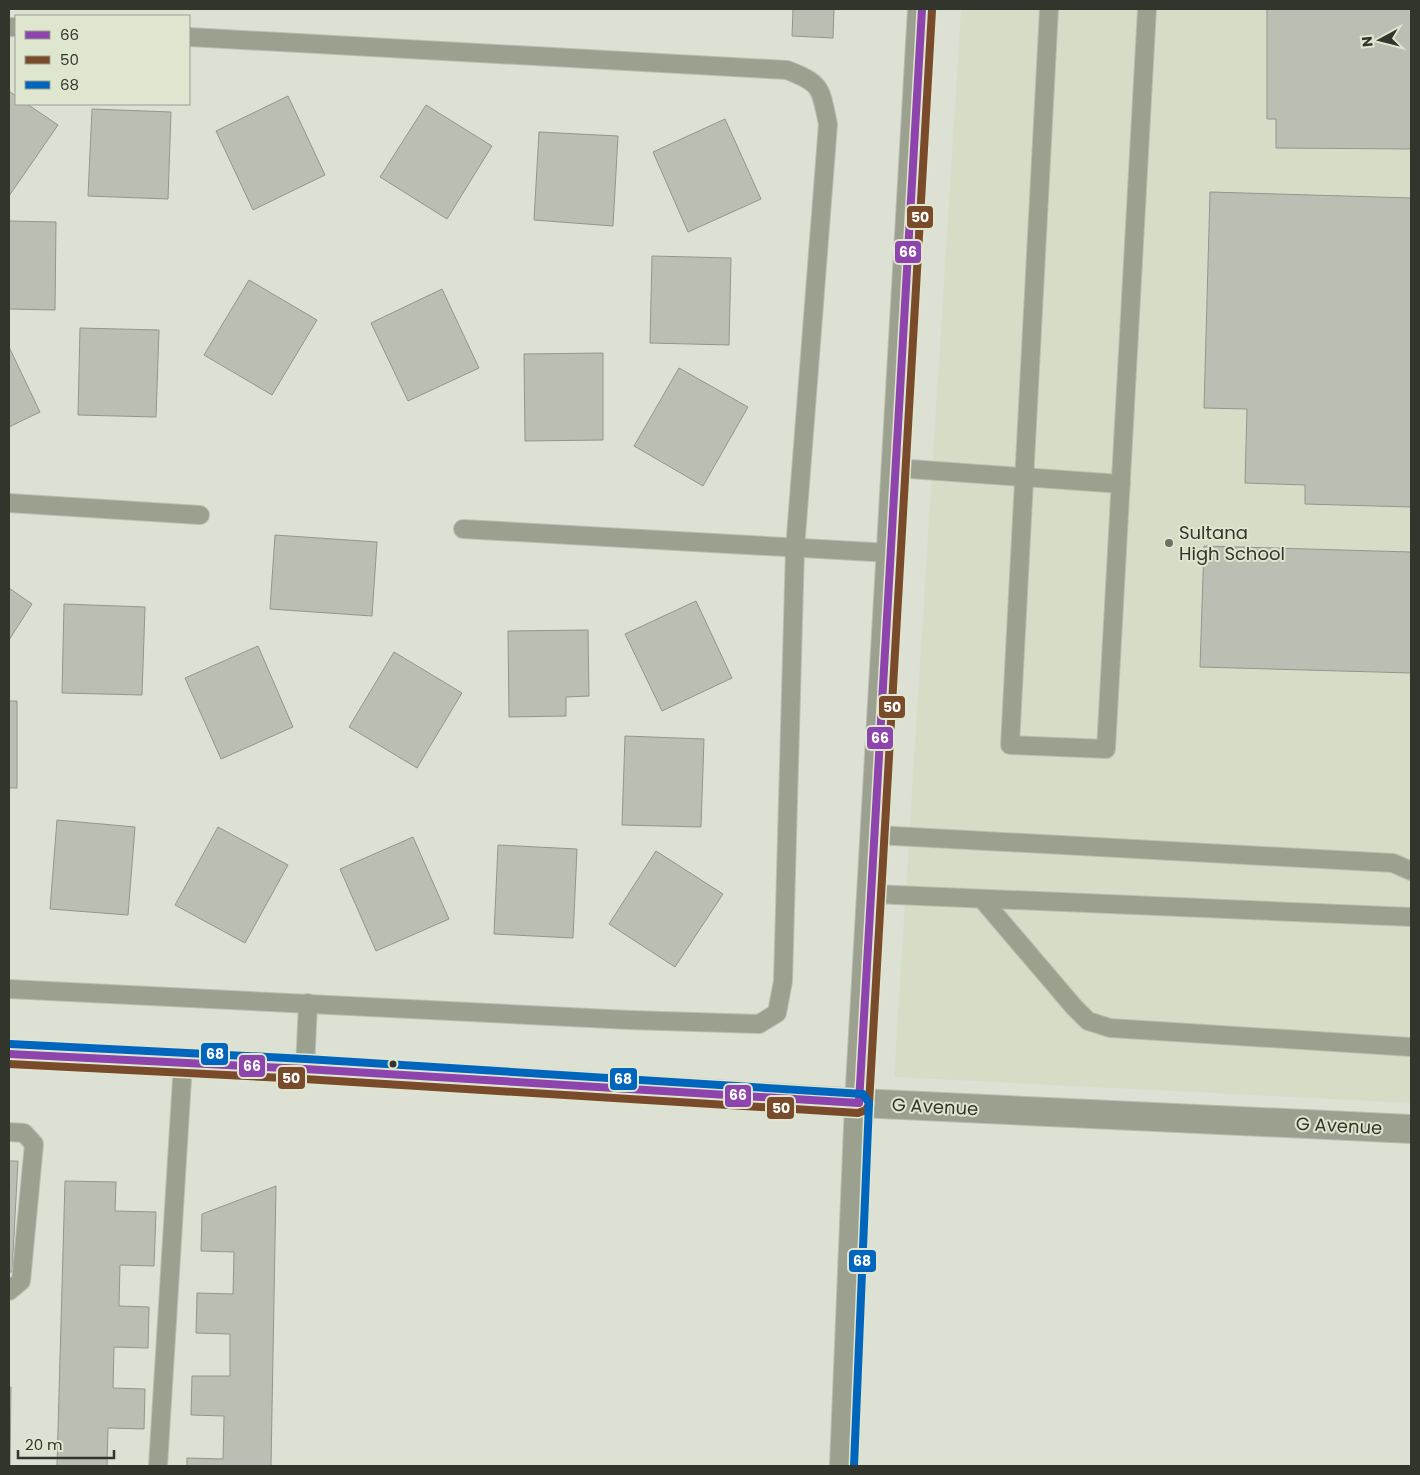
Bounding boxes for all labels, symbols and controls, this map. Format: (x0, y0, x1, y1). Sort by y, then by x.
legend (15, 15, 190, 105)
north arrow (1355, 15, 1405, 65)
text: 66 (60, 24, 79, 45)
text: N (1357, 35, 1378, 48)
text: 50 (60, 49, 79, 70)
text: 68 (60, 74, 79, 95)
line badge: 50 (906, 205, 934, 229)
text: 50 (911, 207, 929, 227)
line badge: 66 (894, 240, 922, 264)
text: 66 (899, 242, 917, 262)
place label: Sultana High School (1179, 520, 1285, 566)
marker: Sultana High School (1163, 537, 1175, 549)
line badge: 50 (878, 695, 906, 719)
text: 50 (883, 697, 901, 717)
line badge: 66 (866, 726, 894, 750)
text: 66 (871, 728, 889, 748)
line badge: 68 (200, 1042, 229, 1066)
text: 68 (206, 1044, 224, 1064)
line badge: 66 (238, 1054, 266, 1078)
text: 66 (243, 1056, 261, 1076)
unlabelled marker (388, 1059, 398, 1069)
line badge: 50 (277, 1066, 306, 1090)
line badge: 68 (609, 1067, 638, 1091)
text: 50 (282, 1068, 300, 1088)
text: 68 (614, 1069, 632, 1089)
line badge: 66 (724, 1084, 752, 1108)
text: 66 (729, 1085, 747, 1105)
street label: G Avenue (891, 1092, 979, 1121)
line badge: 50 (766, 1096, 795, 1120)
text: 50 (772, 1098, 790, 1118)
street label: G Avenue (1295, 1111, 1383, 1140)
line badge: 68 (848, 1249, 877, 1273)
text: 68 (853, 1251, 871, 1271)
scale bar (18, 1428, 114, 1460)
text: 20 m (25, 1434, 63, 1455)

